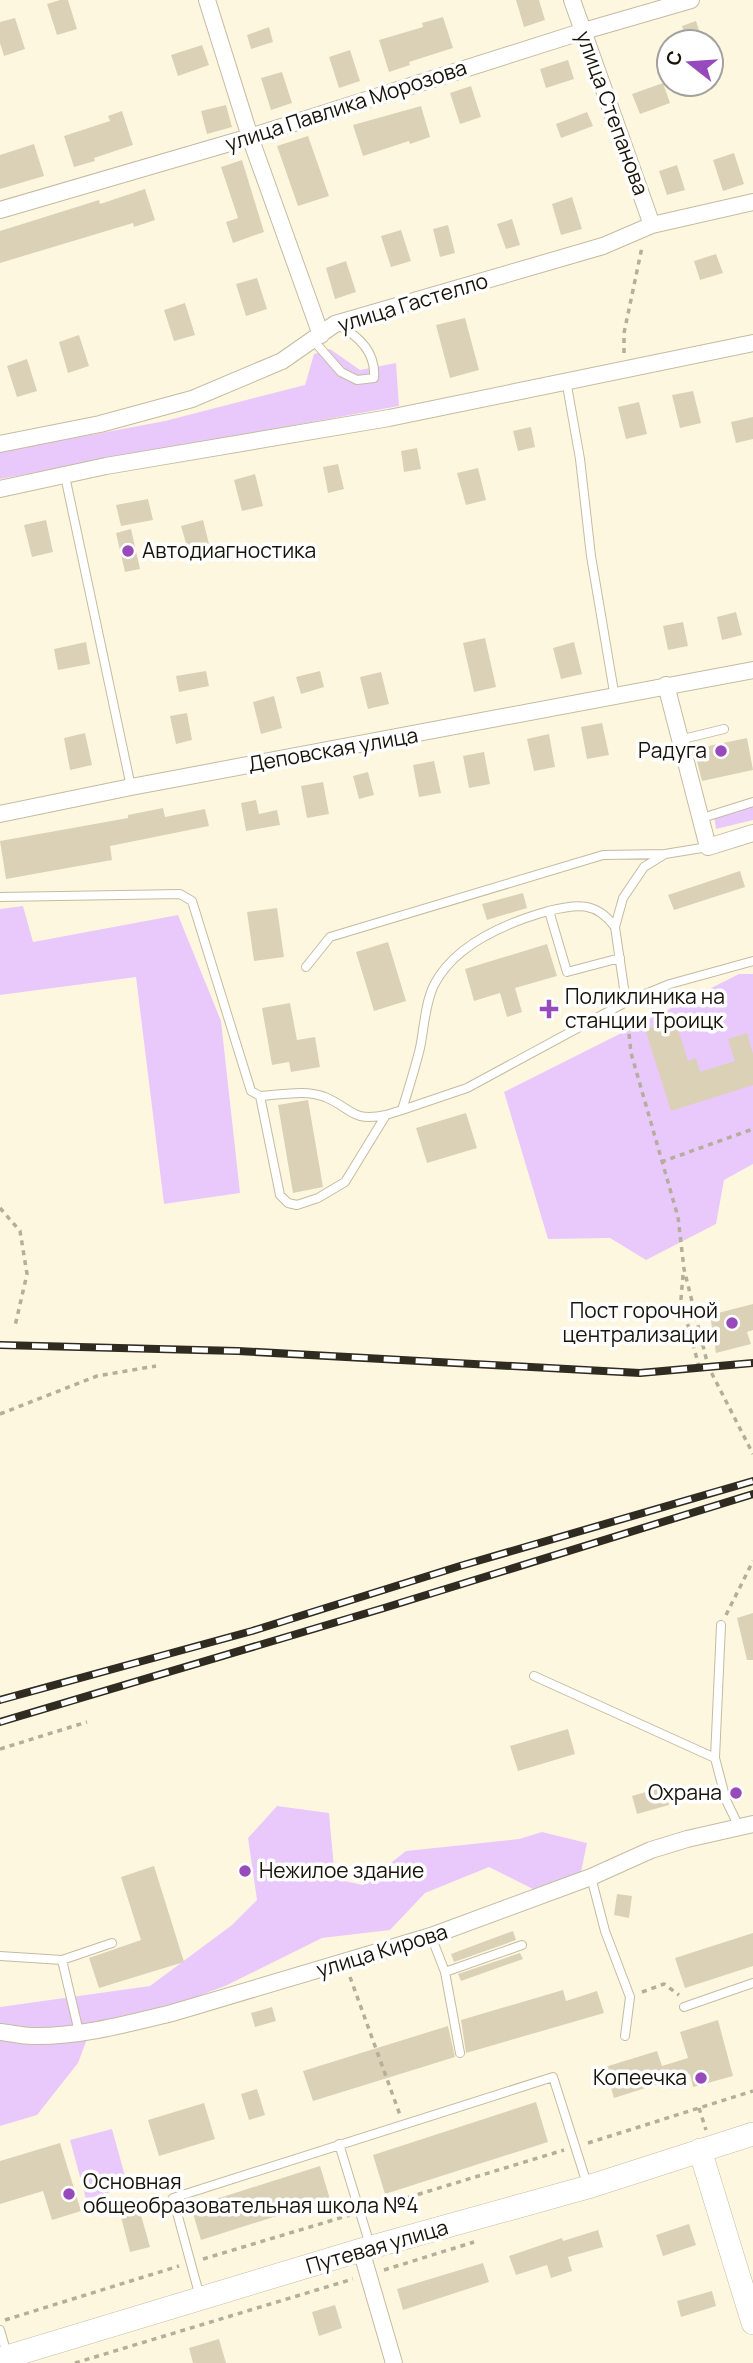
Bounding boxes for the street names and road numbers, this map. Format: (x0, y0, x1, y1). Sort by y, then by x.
street label: улица Степанова (570, 27, 656, 199)
street label: улица Павлика Морозова (222, 53, 470, 157)
street label: улица Гастелло (334, 266, 491, 338)
street label: Деповская улица (246, 720, 420, 778)
street label: улица Кирова (313, 1917, 451, 1983)
street label: Путевая улица (302, 2212, 451, 2280)

